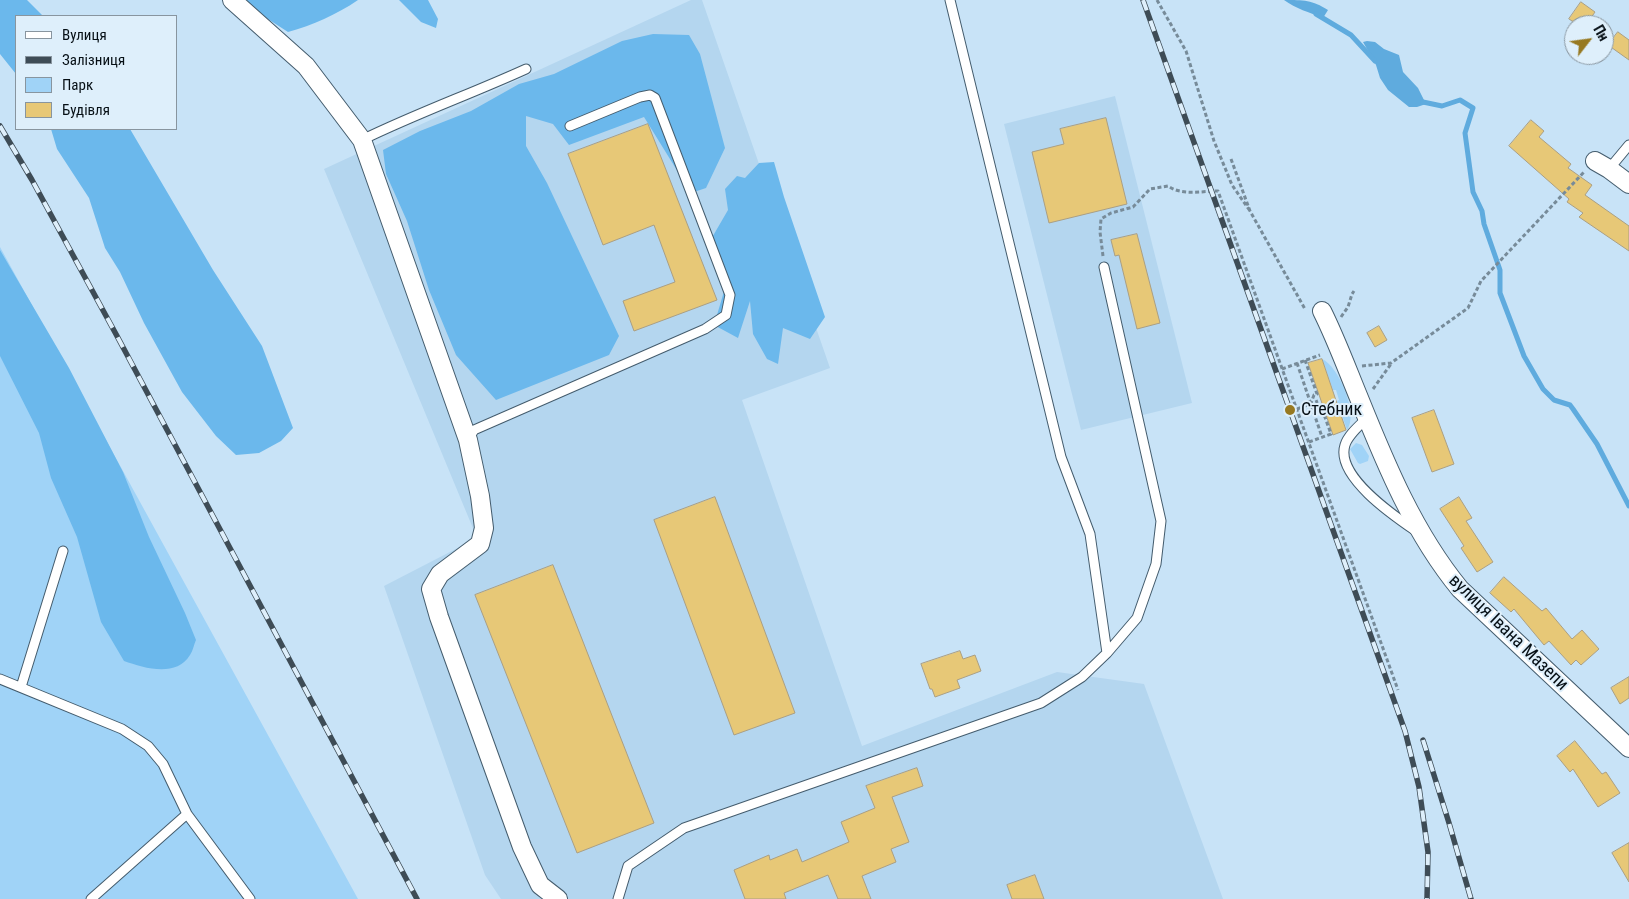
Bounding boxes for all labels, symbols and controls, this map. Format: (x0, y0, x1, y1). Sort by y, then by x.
legend (15, 15, 178, 130)
north arrow (1564, 15, 1614, 65)
text: Пн (1590, 22, 1612, 44)
text: Вулиця (62, 26, 107, 44)
text: Залізниця (62, 51, 125, 69)
text: Парк (62, 76, 93, 94)
text: Будівля (62, 101, 110, 119)
place label: Стебник (1301, 399, 1362, 421)
marker: Стебник (1283, 403, 1297, 417)
street label: вулиця Івана Мазепи (1444, 570, 1572, 696)

